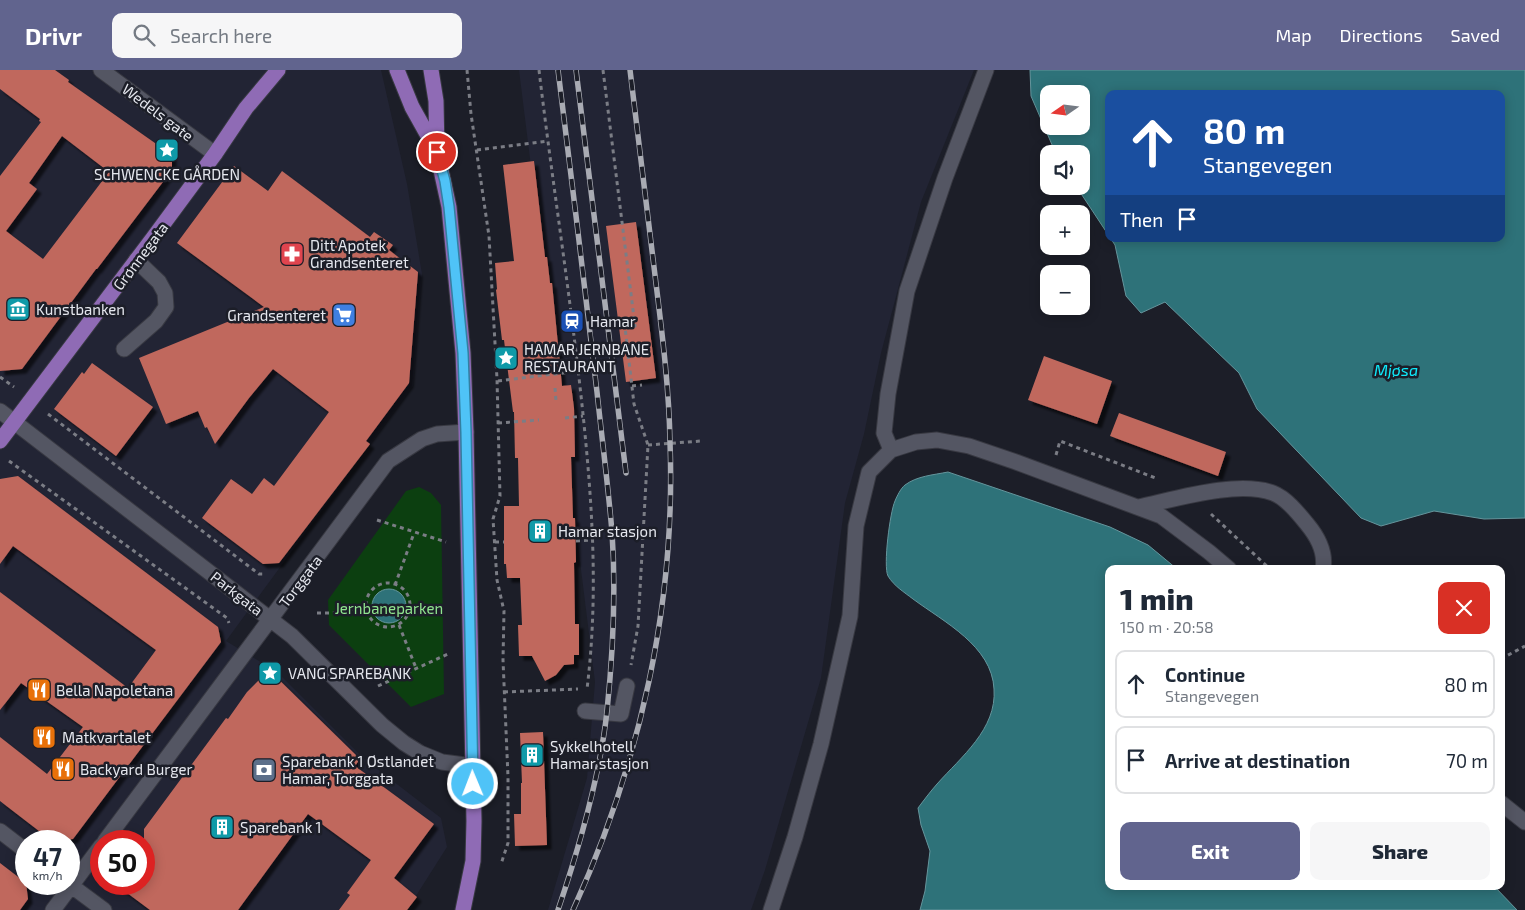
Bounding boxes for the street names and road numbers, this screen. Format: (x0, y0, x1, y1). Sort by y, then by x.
street label: Wedels gate (119, 79, 197, 145)
street label: Grønnegata (109, 219, 171, 293)
street label: Torggata (275, 551, 325, 611)
street label: Parkgata (207, 567, 267, 619)

